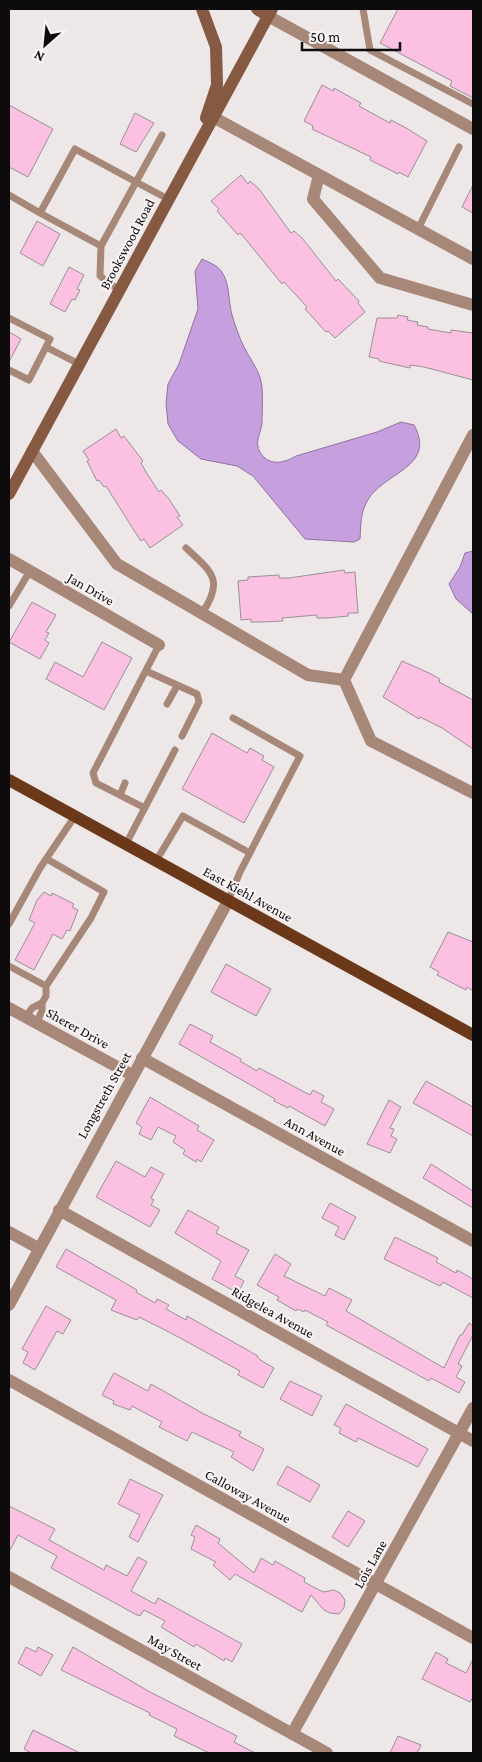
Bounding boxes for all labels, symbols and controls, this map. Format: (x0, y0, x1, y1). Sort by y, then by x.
north arrow (20, 20, 70, 70)
scale bar (302, 20, 400, 52)
text: 50 m (310, 29, 340, 45)
text: N (31, 47, 47, 66)
street label: Brookswood Road (96, 195, 158, 292)
street label: Jan Drive (63, 568, 117, 609)
street label: East Kiehl Avenue (200, 863, 296, 925)
street label: Sherer Drive (44, 1004, 112, 1052)
street label: Longstreth Street (74, 1049, 135, 1141)
street label: Ann Avenue (282, 1113, 348, 1159)
street label: Ridgelea Avenue (229, 1283, 317, 1341)
street label: Calloway Avenue (202, 1466, 294, 1526)
street label: Lois Lane (350, 1537, 390, 1591)
street label: May Street (145, 1630, 205, 1674)

